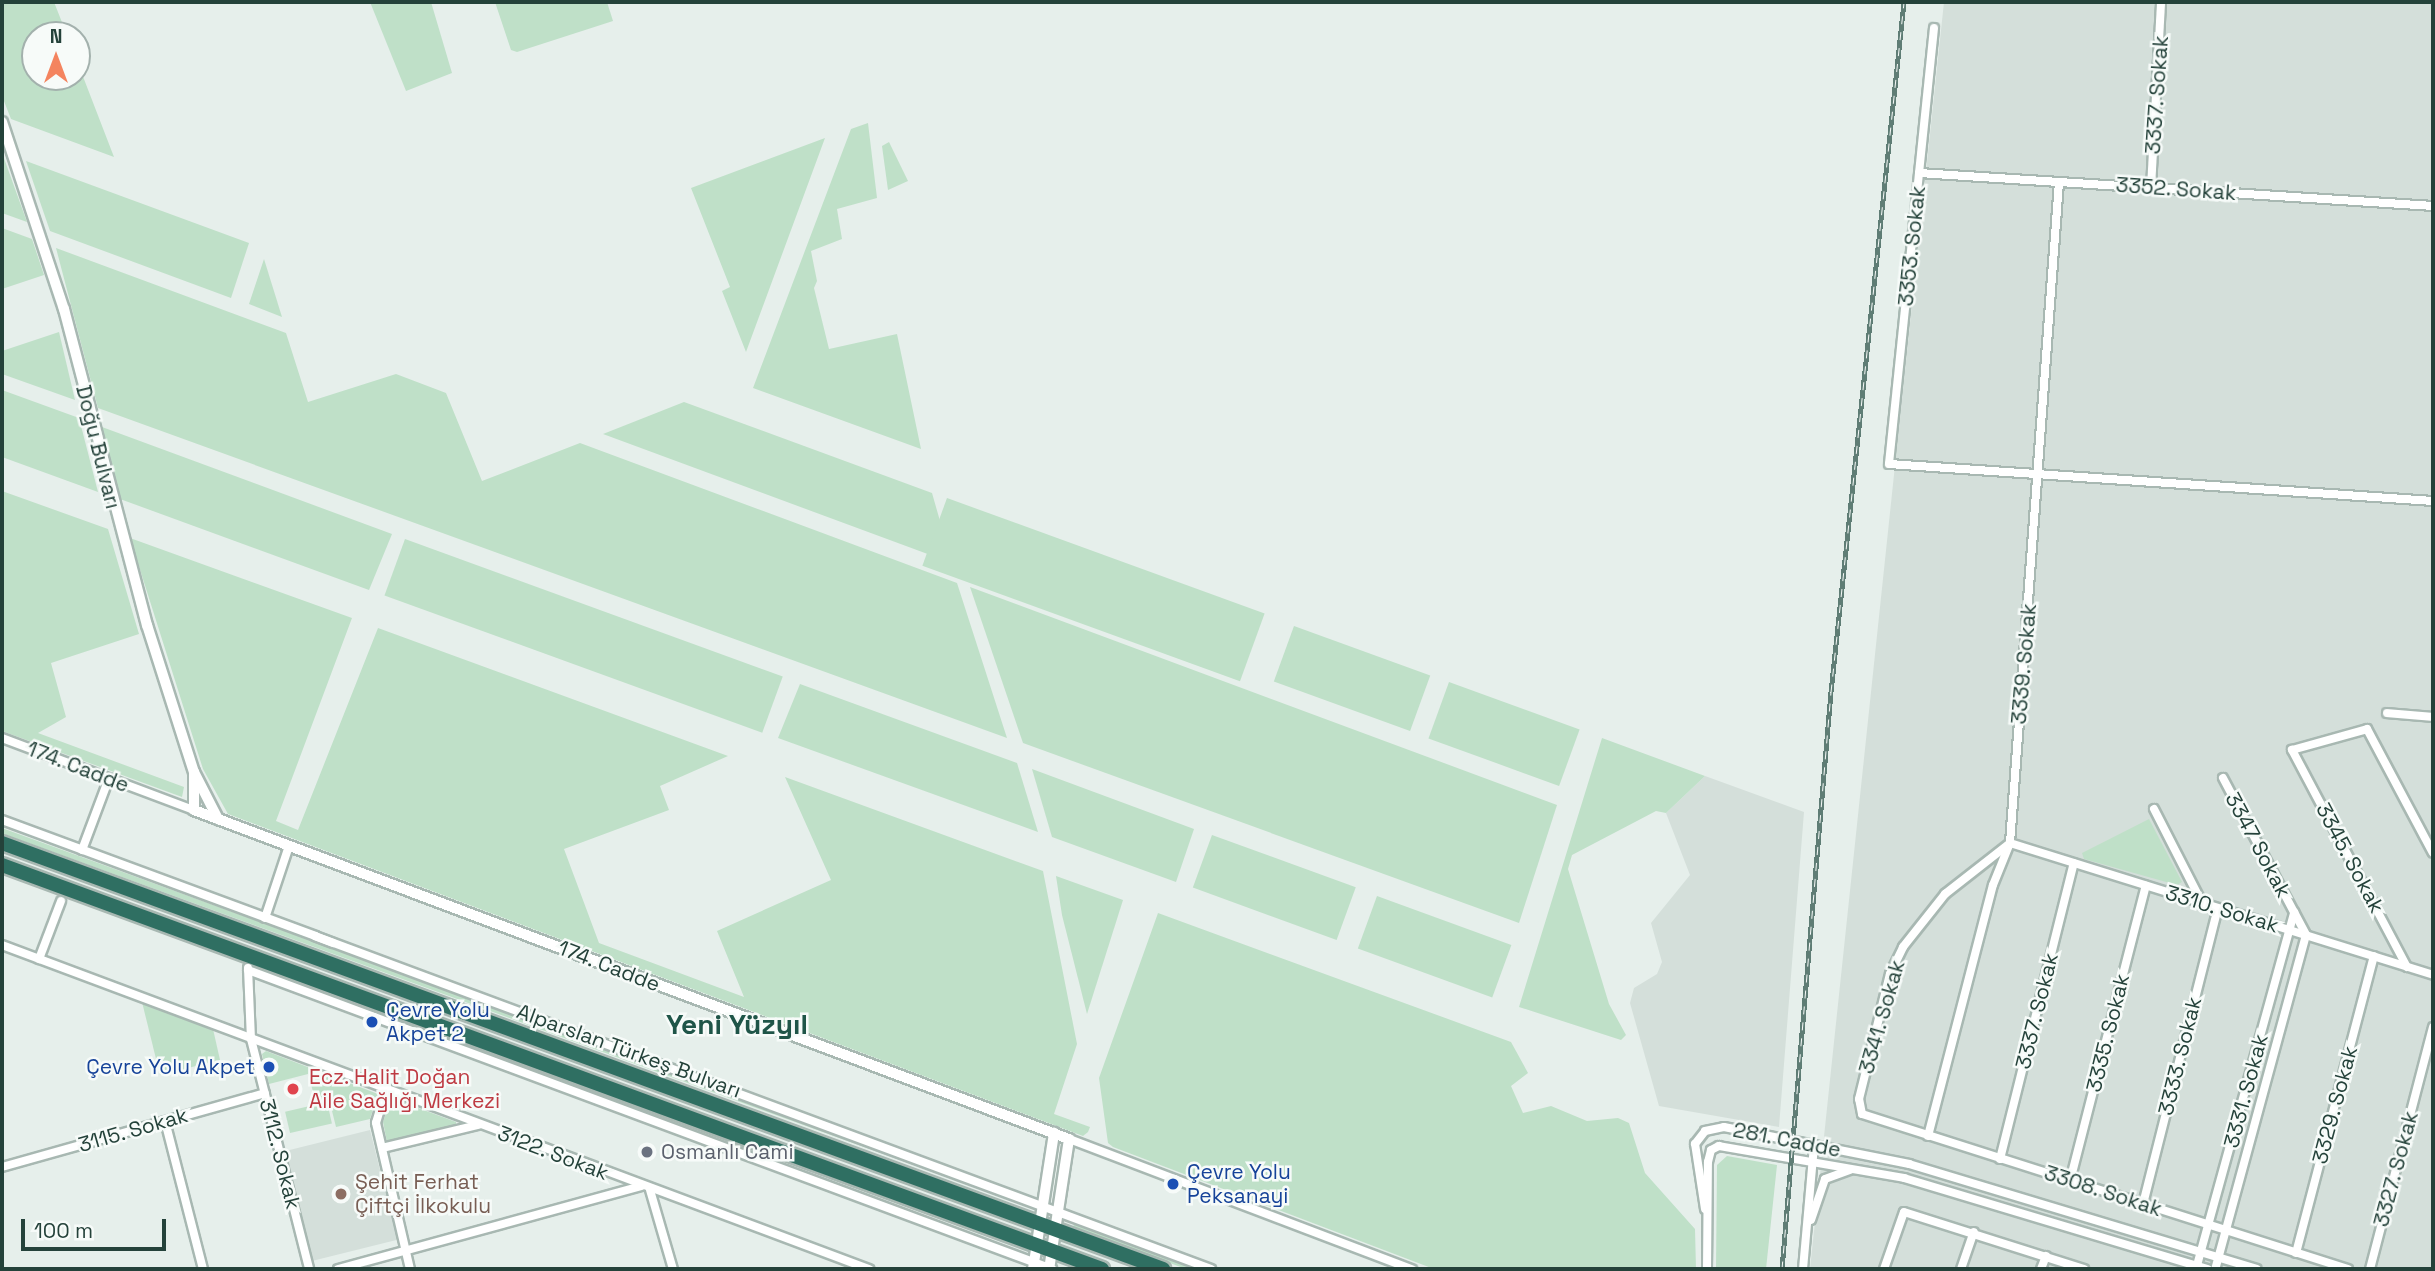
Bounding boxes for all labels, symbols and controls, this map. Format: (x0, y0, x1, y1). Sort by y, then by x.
north arrow (21, 21, 91, 91)
text: N (50, 24, 62, 49)
street label: 3337. Sokak (2140, 35, 2174, 155)
street label: 3352. Sokak (2115, 172, 2237, 206)
street label: 3353. Sokak (1893, 184, 1931, 308)
street label: Doğu Bulvarı (70, 383, 126, 511)
street label: 3339. Sokak (2006, 602, 2042, 726)
street label: 174. Cadde (23, 736, 133, 798)
street label: 3347 Sokak (2220, 788, 2296, 902)
street label: 3345. Sokak (2310, 798, 2390, 918)
street label: 3310. Sokak (2162, 880, 2282, 938)
street label: 174. Cadde (554, 935, 664, 997)
street label: 3337. Sokak (2010, 950, 2064, 1072)
street label: 3341. Sokak (1854, 957, 1910, 1077)
street label: 3335. Sokak (2081, 971, 2135, 1095)
street label: 3333. Sokak (2153, 994, 2207, 1118)
place label: Çevre Yolu Akpet 2 (386, 997, 490, 1047)
street label: Alparslan Türkeş Bulvarı (513, 999, 745, 1103)
district label: Yeni Yüzyıl (666, 1007, 808, 1041)
marker: Çevre Yolu Akpet 2 (364, 1014, 380, 1030)
street label: 3331. Sokak (2219, 1031, 2273, 1151)
street label: 3329. Sokak (2307, 1043, 2363, 1167)
place label: Çevre Yolu Akpet (86, 1054, 255, 1080)
marker: Çevre Yolu Akpet (261, 1059, 277, 1075)
place label: Ecz. Halit Doğan Aile Sağlığı Merkezi (309, 1064, 500, 1114)
marker: Ecz. Halit Doğan Aile Sağlığı Merkezi (283, 1079, 303, 1099)
street label: 3112. Sokak (254, 1096, 306, 1212)
street label: 3115. Sokak (75, 1102, 191, 1158)
street label: 3327. Sokak (2368, 1108, 2424, 1230)
street label: 281. Cadde (1731, 1117, 1843, 1163)
street label: 3122. Sokak (494, 1120, 612, 1186)
place label: Osmanlı Cami (661, 1139, 794, 1165)
marker: Osmanlı Cami (639, 1144, 655, 1160)
place label: Çevre Yolu Peksanayi (1187, 1159, 1291, 1209)
street label: 3308. Sokak (2041, 1160, 2165, 1222)
place label: Şehit Ferhat Çiftçi İlkokulu (355, 1169, 491, 1219)
marker: Çevre Yolu Peksanayi (1165, 1176, 1181, 1192)
marker: Şehit Ferhat Çiftçi İlkokulu (333, 1186, 349, 1202)
scale bar (24, 1204, 170, 1248)
text: 100 m (34, 1217, 93, 1244)

